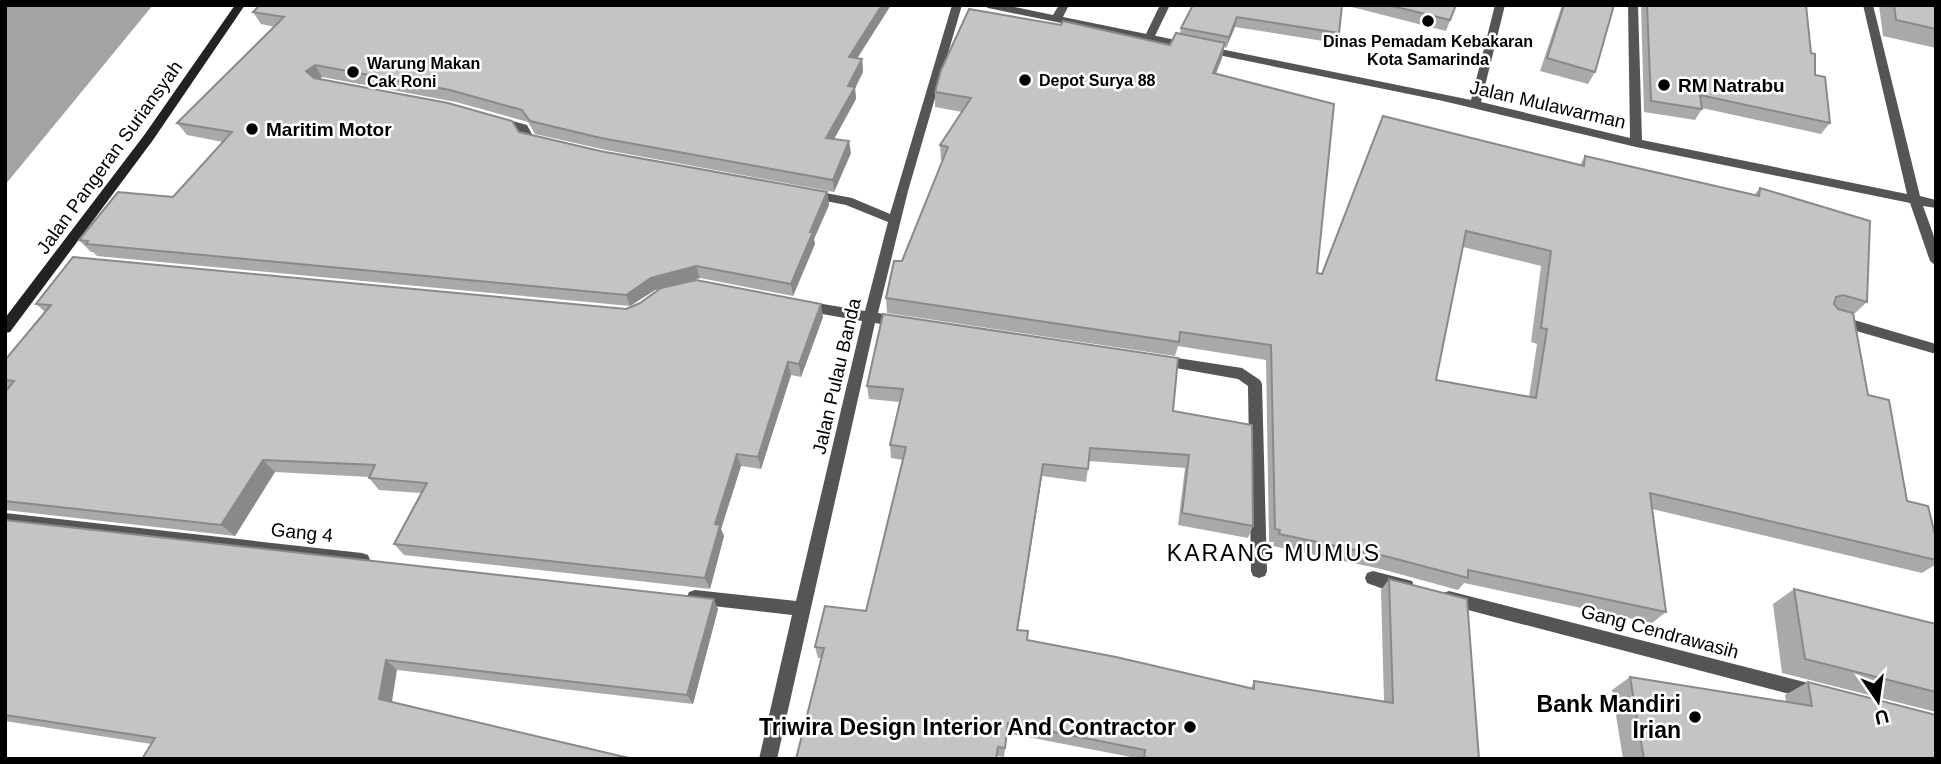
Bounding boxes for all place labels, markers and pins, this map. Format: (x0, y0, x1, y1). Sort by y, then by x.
marker: Dinas Pemadam Kebakaran Kota Samarinda (1420, 13, 1436, 29)
place label: Dinas Pemadam Kebakaran Kota Samarinda (1323, 33, 1533, 68)
place label: Warung Makan Cak Roni (367, 55, 480, 90)
marker: Warung Makan Cak Roni (345, 64, 361, 80)
marker: Depot Surya 88 (1017, 72, 1033, 88)
place label: Depot Surya 88 (1039, 72, 1156, 89)
place label: RM Natrabu (1678, 75, 1785, 96)
marker: RM Natrabu (1656, 77, 1672, 93)
place label: Maritim Motor (266, 119, 392, 140)
marker: Maritim Motor (244, 121, 260, 137)
place label: Bank Mandiri Irian (1537, 691, 1681, 743)
marker: Bank Mandiri Irian (1687, 709, 1703, 725)
place label: Triwira Design Interior And Contractor (759, 714, 1176, 740)
marker: Triwira Design Interior And Contractor (1182, 719, 1198, 735)

